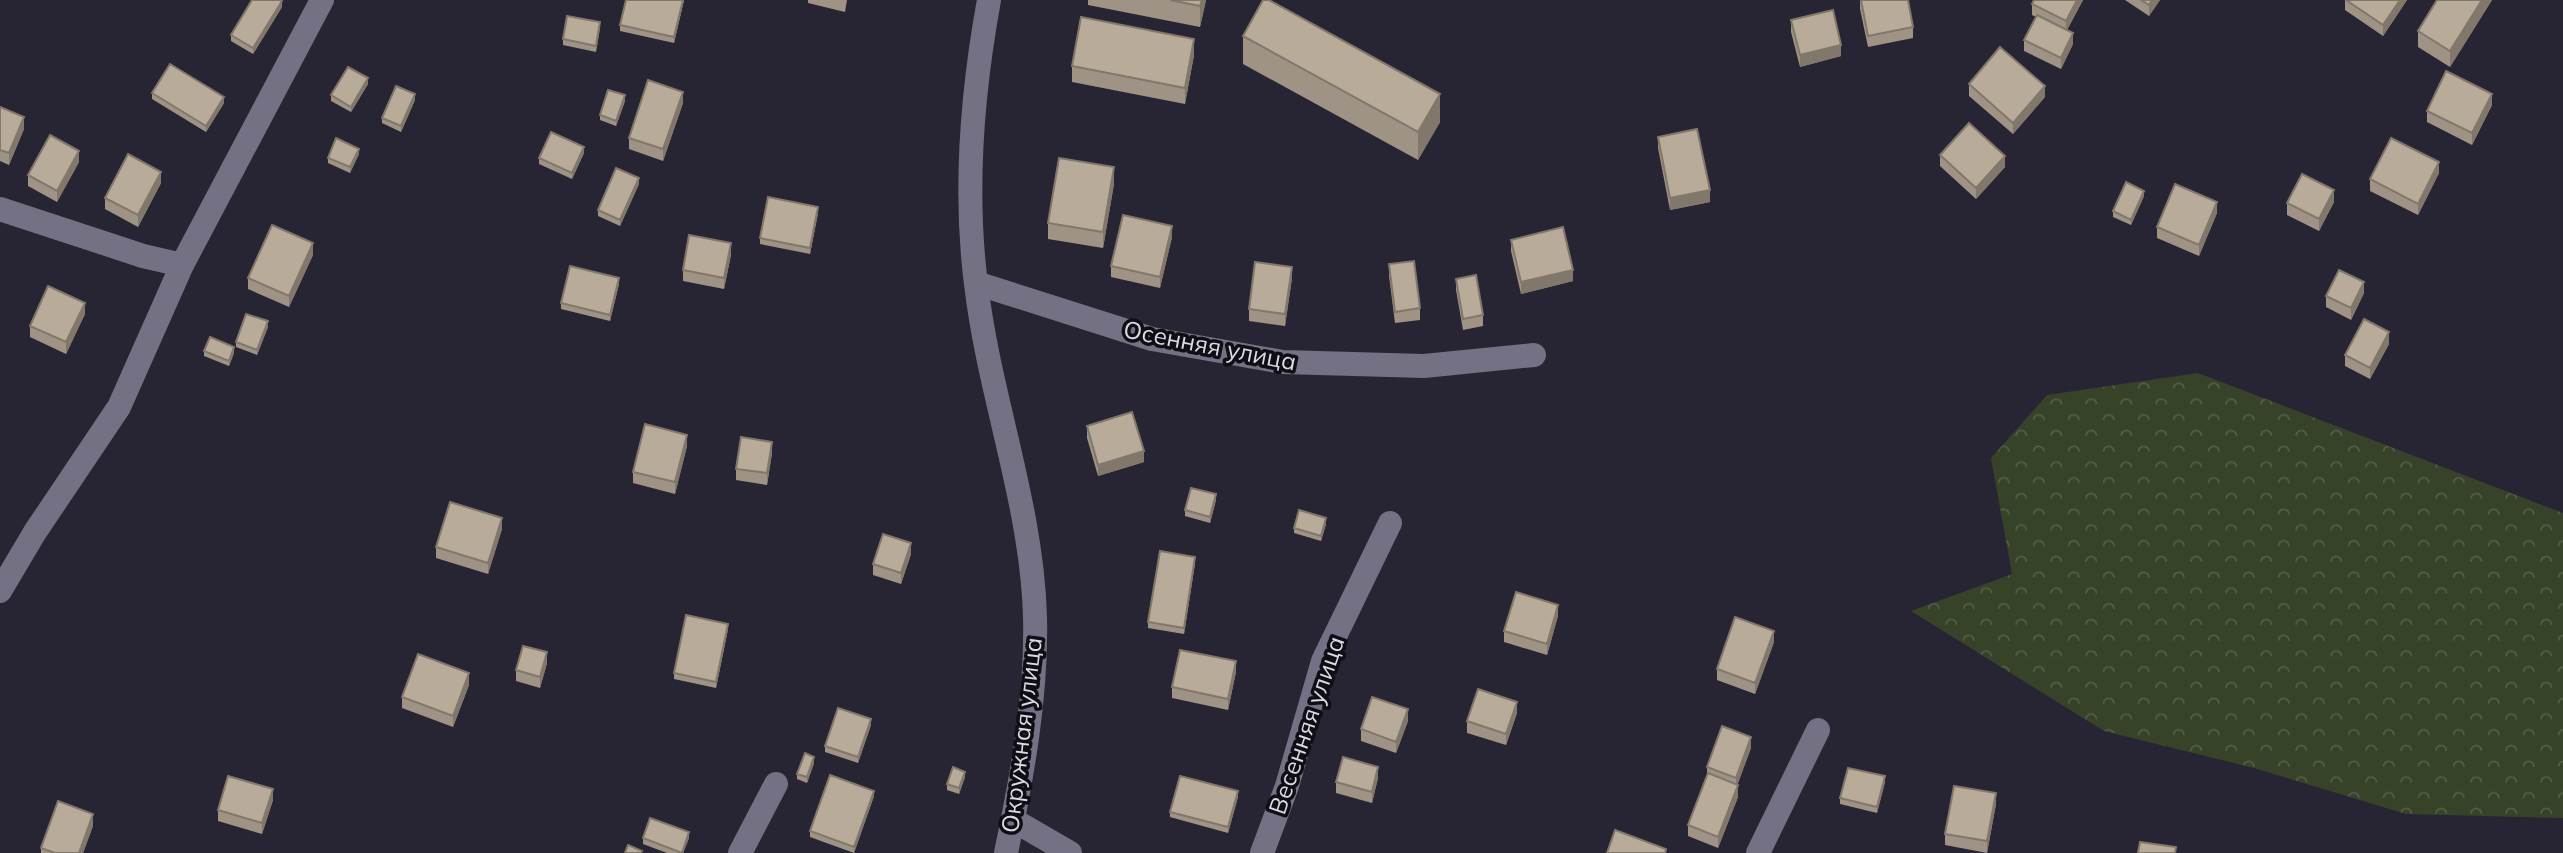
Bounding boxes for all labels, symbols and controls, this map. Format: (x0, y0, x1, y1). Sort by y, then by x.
street label: Осенняя улица (1121, 314, 1299, 376)
street label: Весенняя улица (1261, 632, 1351, 818)
street label: Окружная улица (994, 636, 1048, 834)

